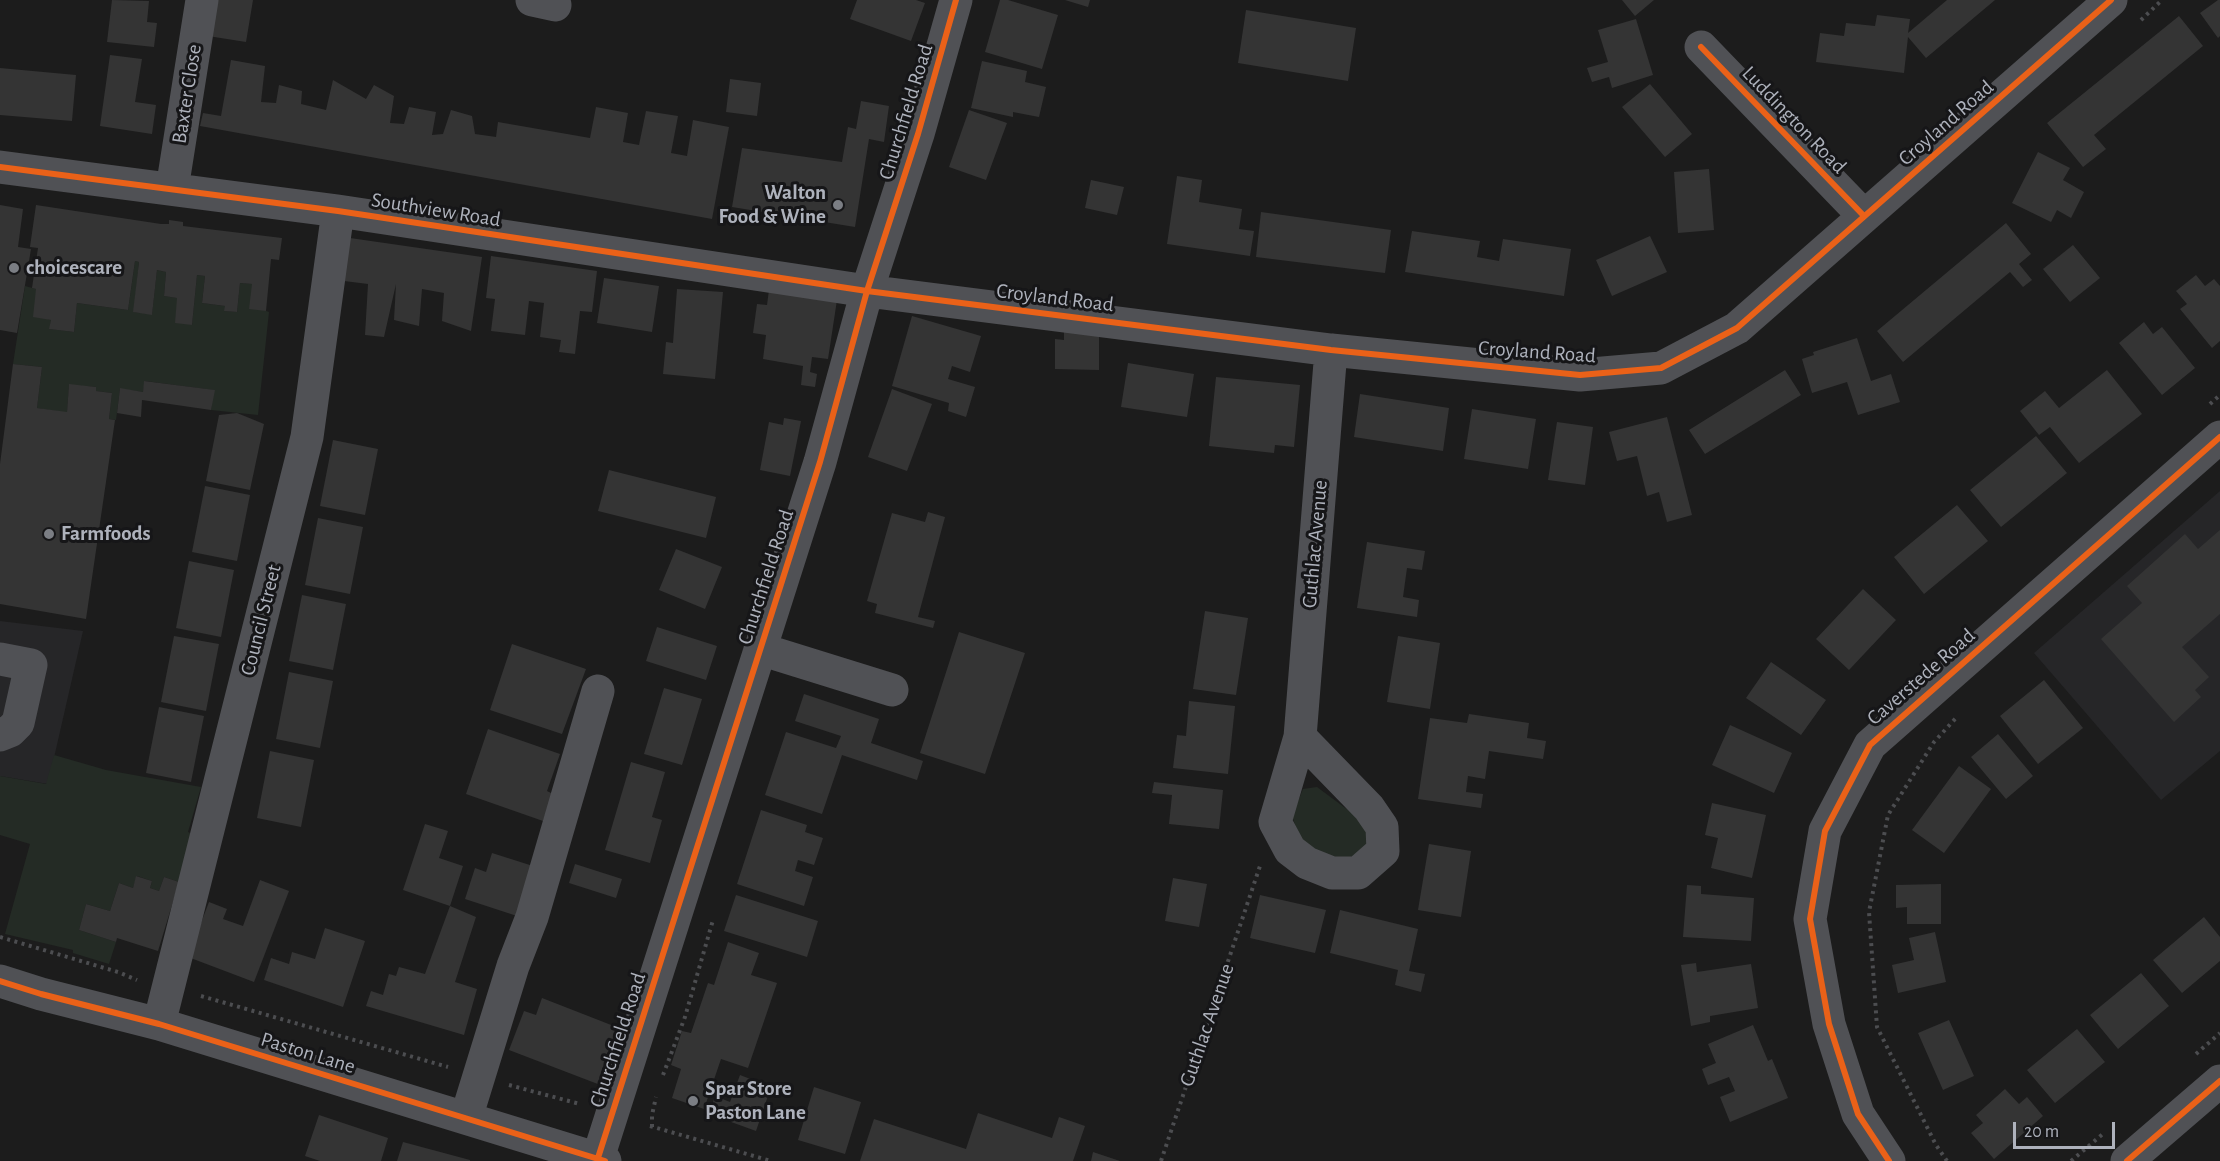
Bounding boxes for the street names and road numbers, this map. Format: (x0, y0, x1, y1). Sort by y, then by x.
street label: Churchfield Road (873, 41, 939, 183)
street label: Baxter Close (167, 42, 207, 146)
street label: Luddington Road (1736, 61, 1852, 179)
street label: Croyland Road (1893, 75, 1999, 171)
street label: Southview Road (369, 187, 503, 233)
street label: Croyland Road (995, 278, 1115, 318)
street label: Croyland Road (1477, 335, 1597, 369)
street label: Guthlac Avenue (1297, 479, 1333, 609)
street label: Churchfield Road (732, 506, 800, 648)
street label: Council Street (235, 562, 287, 678)
street label: Caverstede Road (1862, 623, 1980, 731)
street label: Guthlac Avenue (1174, 960, 1240, 1090)
street label: Churchfield Road (584, 969, 652, 1111)
street label: Paston Lane (258, 1027, 358, 1079)

